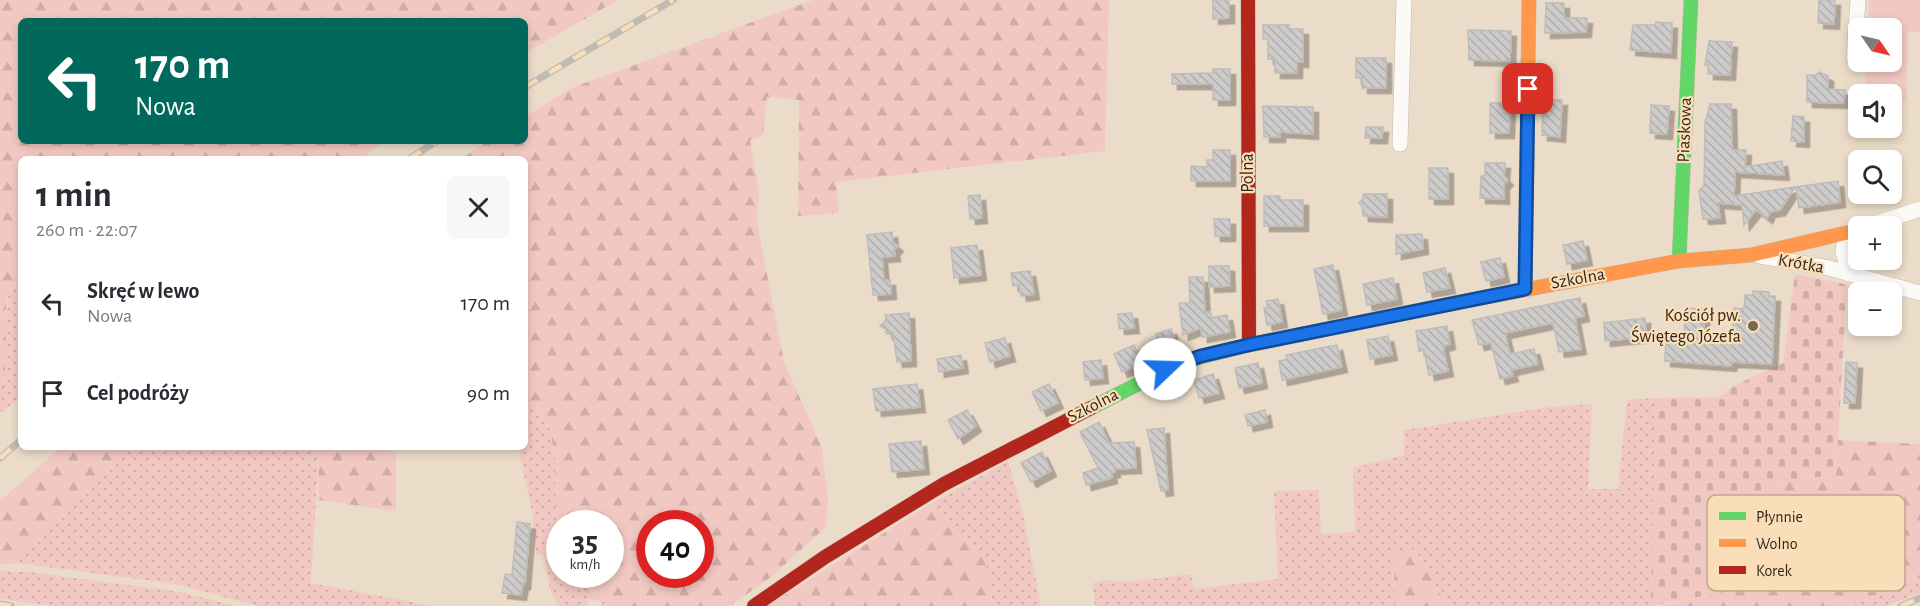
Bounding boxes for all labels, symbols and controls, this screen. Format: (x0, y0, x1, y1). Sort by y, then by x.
north arrow (1848, 18, 1902, 72)
map controls (1848, 18, 1902, 336)
icon: left (36, 42, 114, 120)
text: 170 m (135, 44, 230, 86)
pin (1502, 63, 1553, 114)
icon: arrive (1511, 72, 1544, 105)
button: sound (1848, 84, 1902, 138)
text: Nowa (135, 93, 196, 120)
street label: Piaskowa (1675, 97, 1695, 163)
button: search (1848, 150, 1902, 204)
street label: Polna (1239, 153, 1257, 193)
button: close (447, 176, 510, 239)
text: 1 min (36, 177, 112, 213)
button: + (1848, 216, 1902, 270)
text: 260 m · 22:07 (36, 220, 137, 240)
street label: Krótka (1777, 251, 1825, 277)
street label: Szkolna (1549, 265, 1607, 293)
text: Skręć w lewo (87, 280, 199, 302)
button: − (1848, 282, 1902, 336)
icon: left (36, 287, 69, 320)
text: 170 m (460, 292, 510, 314)
text: Nowa (87, 306, 132, 326)
place label: Kościół pw. Świętego Józefa (1631, 307, 1741, 346)
marker: Kościół pw. Świętego Józefa (1746, 319, 1760, 333)
position arrow (1133, 337, 1197, 401)
icon: arrive (36, 377, 69, 410)
text: Cel podróży (87, 382, 189, 404)
text: 90 m (467, 382, 510, 404)
street label: Szkolna (1065, 386, 1121, 426)
legend (1707, 495, 1905, 591)
text: Płynnie (1756, 509, 1803, 526)
speed limit sign: 40 (636, 510, 714, 588)
text: 35 (572, 527, 598, 557)
text: Wolno (1756, 536, 1798, 552)
text: km/h (570, 557, 600, 572)
text: Korek (1756, 563, 1793, 579)

